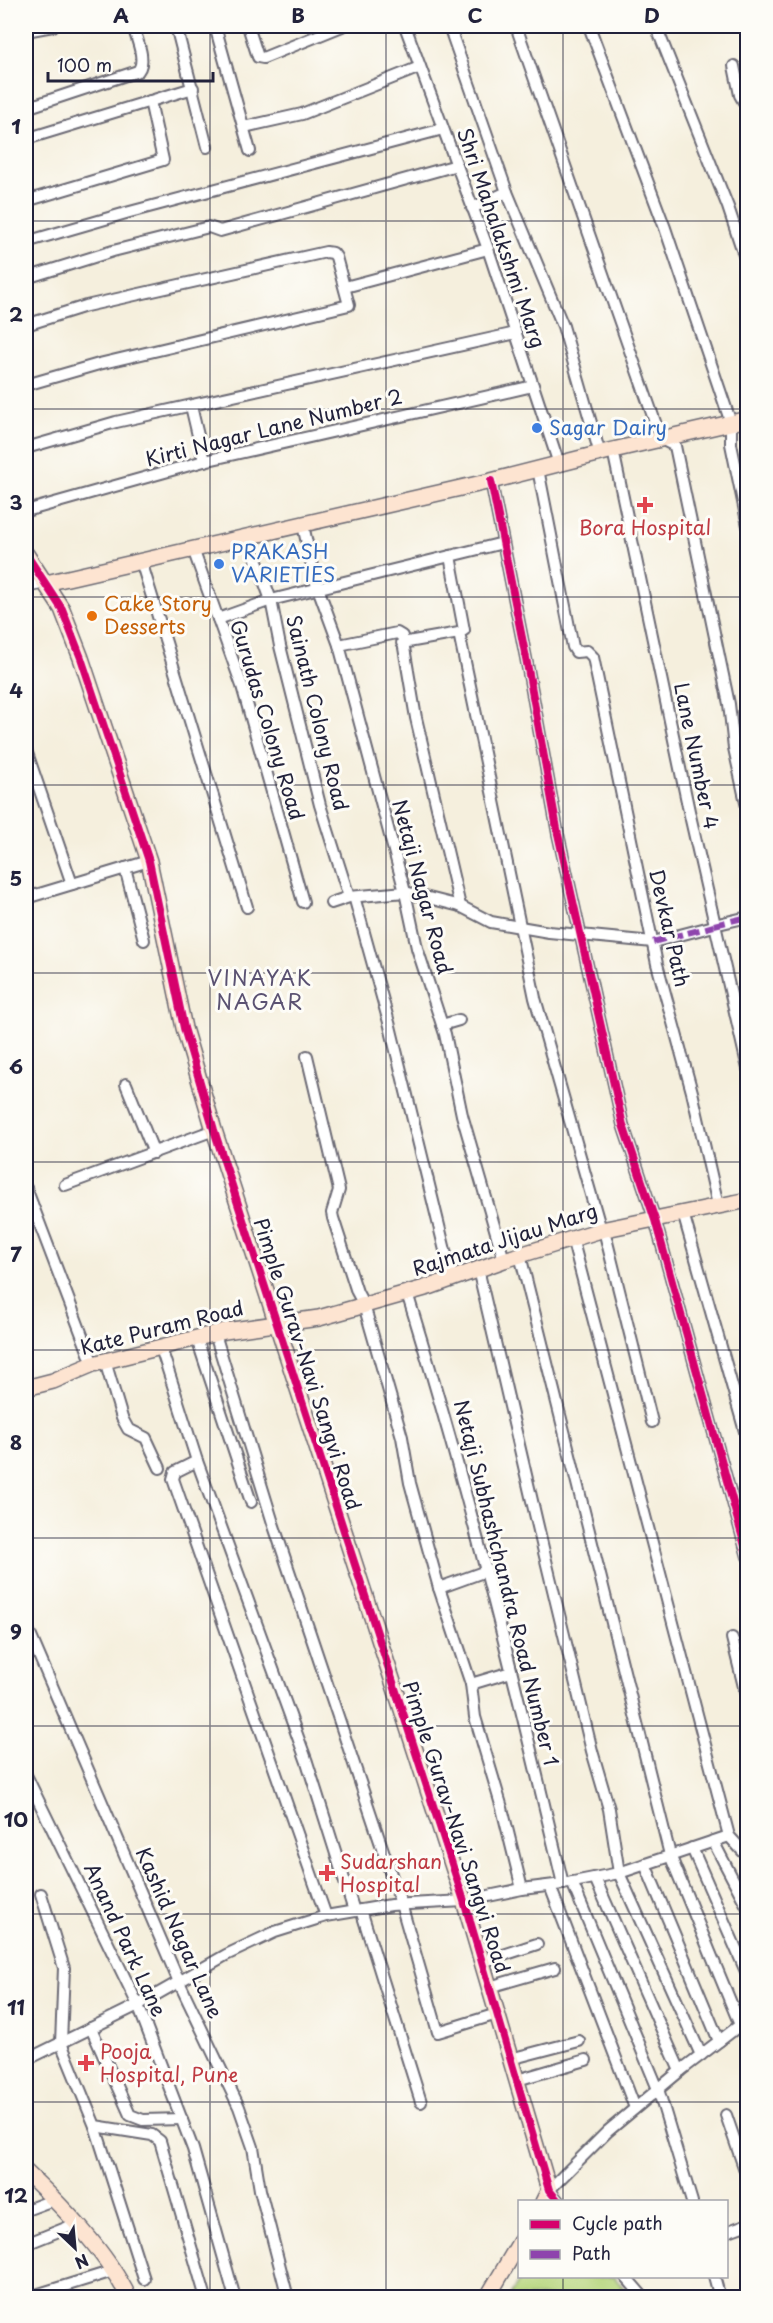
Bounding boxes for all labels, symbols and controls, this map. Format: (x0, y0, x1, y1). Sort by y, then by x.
text: A (113, 0, 129, 30)
text: B (291, 0, 305, 30)
text: C (467, 0, 483, 30)
text: D (644, 0, 660, 30)
scale bar (48, 45, 213, 83)
text: 100 m (57, 51, 112, 78)
text: 1 (11, 111, 21, 141)
street label: Shri Mahalakshmi Marg (450, 123, 554, 352)
text: 2 (9, 299, 23, 329)
street label: Kirti Nagar Lane Number 2 (142, 381, 405, 473)
place label: Sagar Dairy (549, 412, 667, 442)
marker: Sagar Dairy (530, 421, 544, 435)
text: 3 (9, 487, 23, 517)
marker: Bora Hospital (636, 496, 654, 514)
place label: Bora Hospital (579, 512, 711, 542)
place label: PRAKASH VARIETIES (231, 536, 336, 589)
marker: PRAKASH VARIETIES (212, 557, 226, 571)
place label: Cake Story Desserts (104, 588, 212, 641)
marker: Cake Story Desserts (85, 609, 99, 623)
street label: Sainath Colony Road (279, 612, 357, 814)
street label: Gurudas Colony Road (223, 616, 313, 824)
text: 4 (9, 675, 23, 705)
street label: Lane Number 4 (667, 680, 727, 832)
street label: Netaji Nagar Road (385, 796, 461, 977)
text: 5 (10, 863, 22, 893)
street label: Devkar Path (642, 866, 698, 990)
district label: VINAYAK NAGAR (207, 961, 313, 1017)
text: 6 (9, 1051, 23, 1081)
street label: Rajmata Jijau Marg (408, 1195, 601, 1283)
street label: Pimple Gurav-Navi Sangvi Road (247, 1214, 369, 1514)
text: 7 (10, 1239, 22, 1269)
street label: Kate Puram Road (77, 1292, 247, 1362)
street label: Netaji Subhashchandra Road Number 1 (447, 1397, 567, 1769)
text: 8 (10, 1427, 22, 1457)
text: 9 (10, 1616, 22, 1646)
street label: Pimple Gurav-Navi Sangvi Road (396, 1677, 518, 1977)
text: 10 (4, 1804, 28, 1834)
street label: Kashid Nagar Lane (129, 1842, 231, 2023)
place label: Sudarshan Hospital (340, 1846, 442, 1899)
street label: Anand Park Lane (77, 1858, 175, 2021)
marker: Sudarshan Hospital (318, 1864, 336, 1882)
text: 11 (7, 1992, 25, 2022)
place label: Pooja Hospital, Pune (100, 2036, 238, 2089)
marker: Pooja Hospital, Pune (77, 2054, 95, 2072)
text: 12 (4, 2180, 28, 2210)
legend (518, 2200, 728, 2278)
text: Cycle path (572, 2209, 663, 2236)
north arrow (45, 2218, 105, 2278)
text: Path (572, 2239, 611, 2266)
text: N (71, 2249, 93, 2276)

